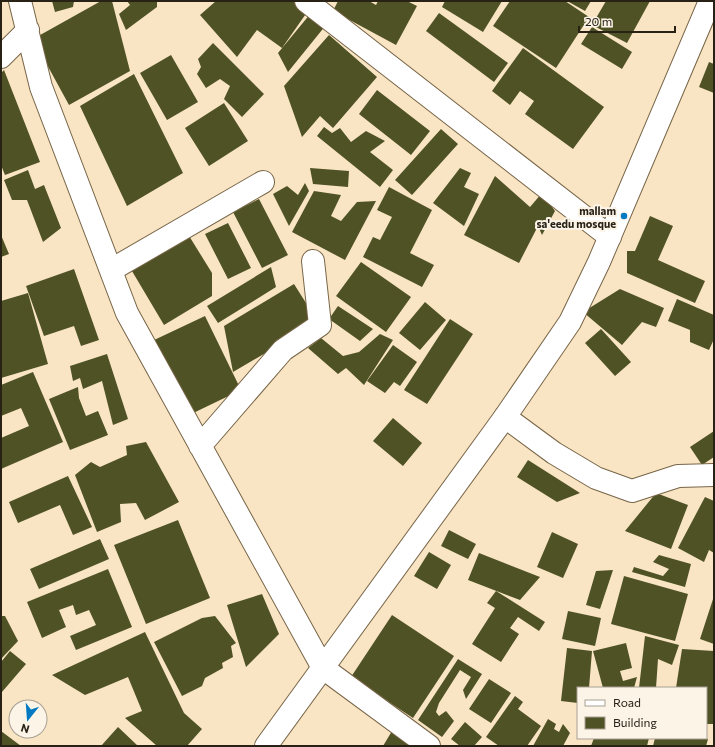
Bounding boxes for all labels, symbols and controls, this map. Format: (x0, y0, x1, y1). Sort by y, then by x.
scale bar (579, 8, 675, 34)
text: 20 m (585, 14, 612, 28)
place label: mallam sa'eedu mosque (536, 204, 616, 230)
marker: mallam sa'eedu mosque (619, 211, 629, 221)
legend (577, 687, 707, 739)
text: Road (613, 695, 641, 709)
north arrow (8, 699, 48, 739)
text: Building (613, 715, 657, 729)
text: N (19, 722, 31, 736)

